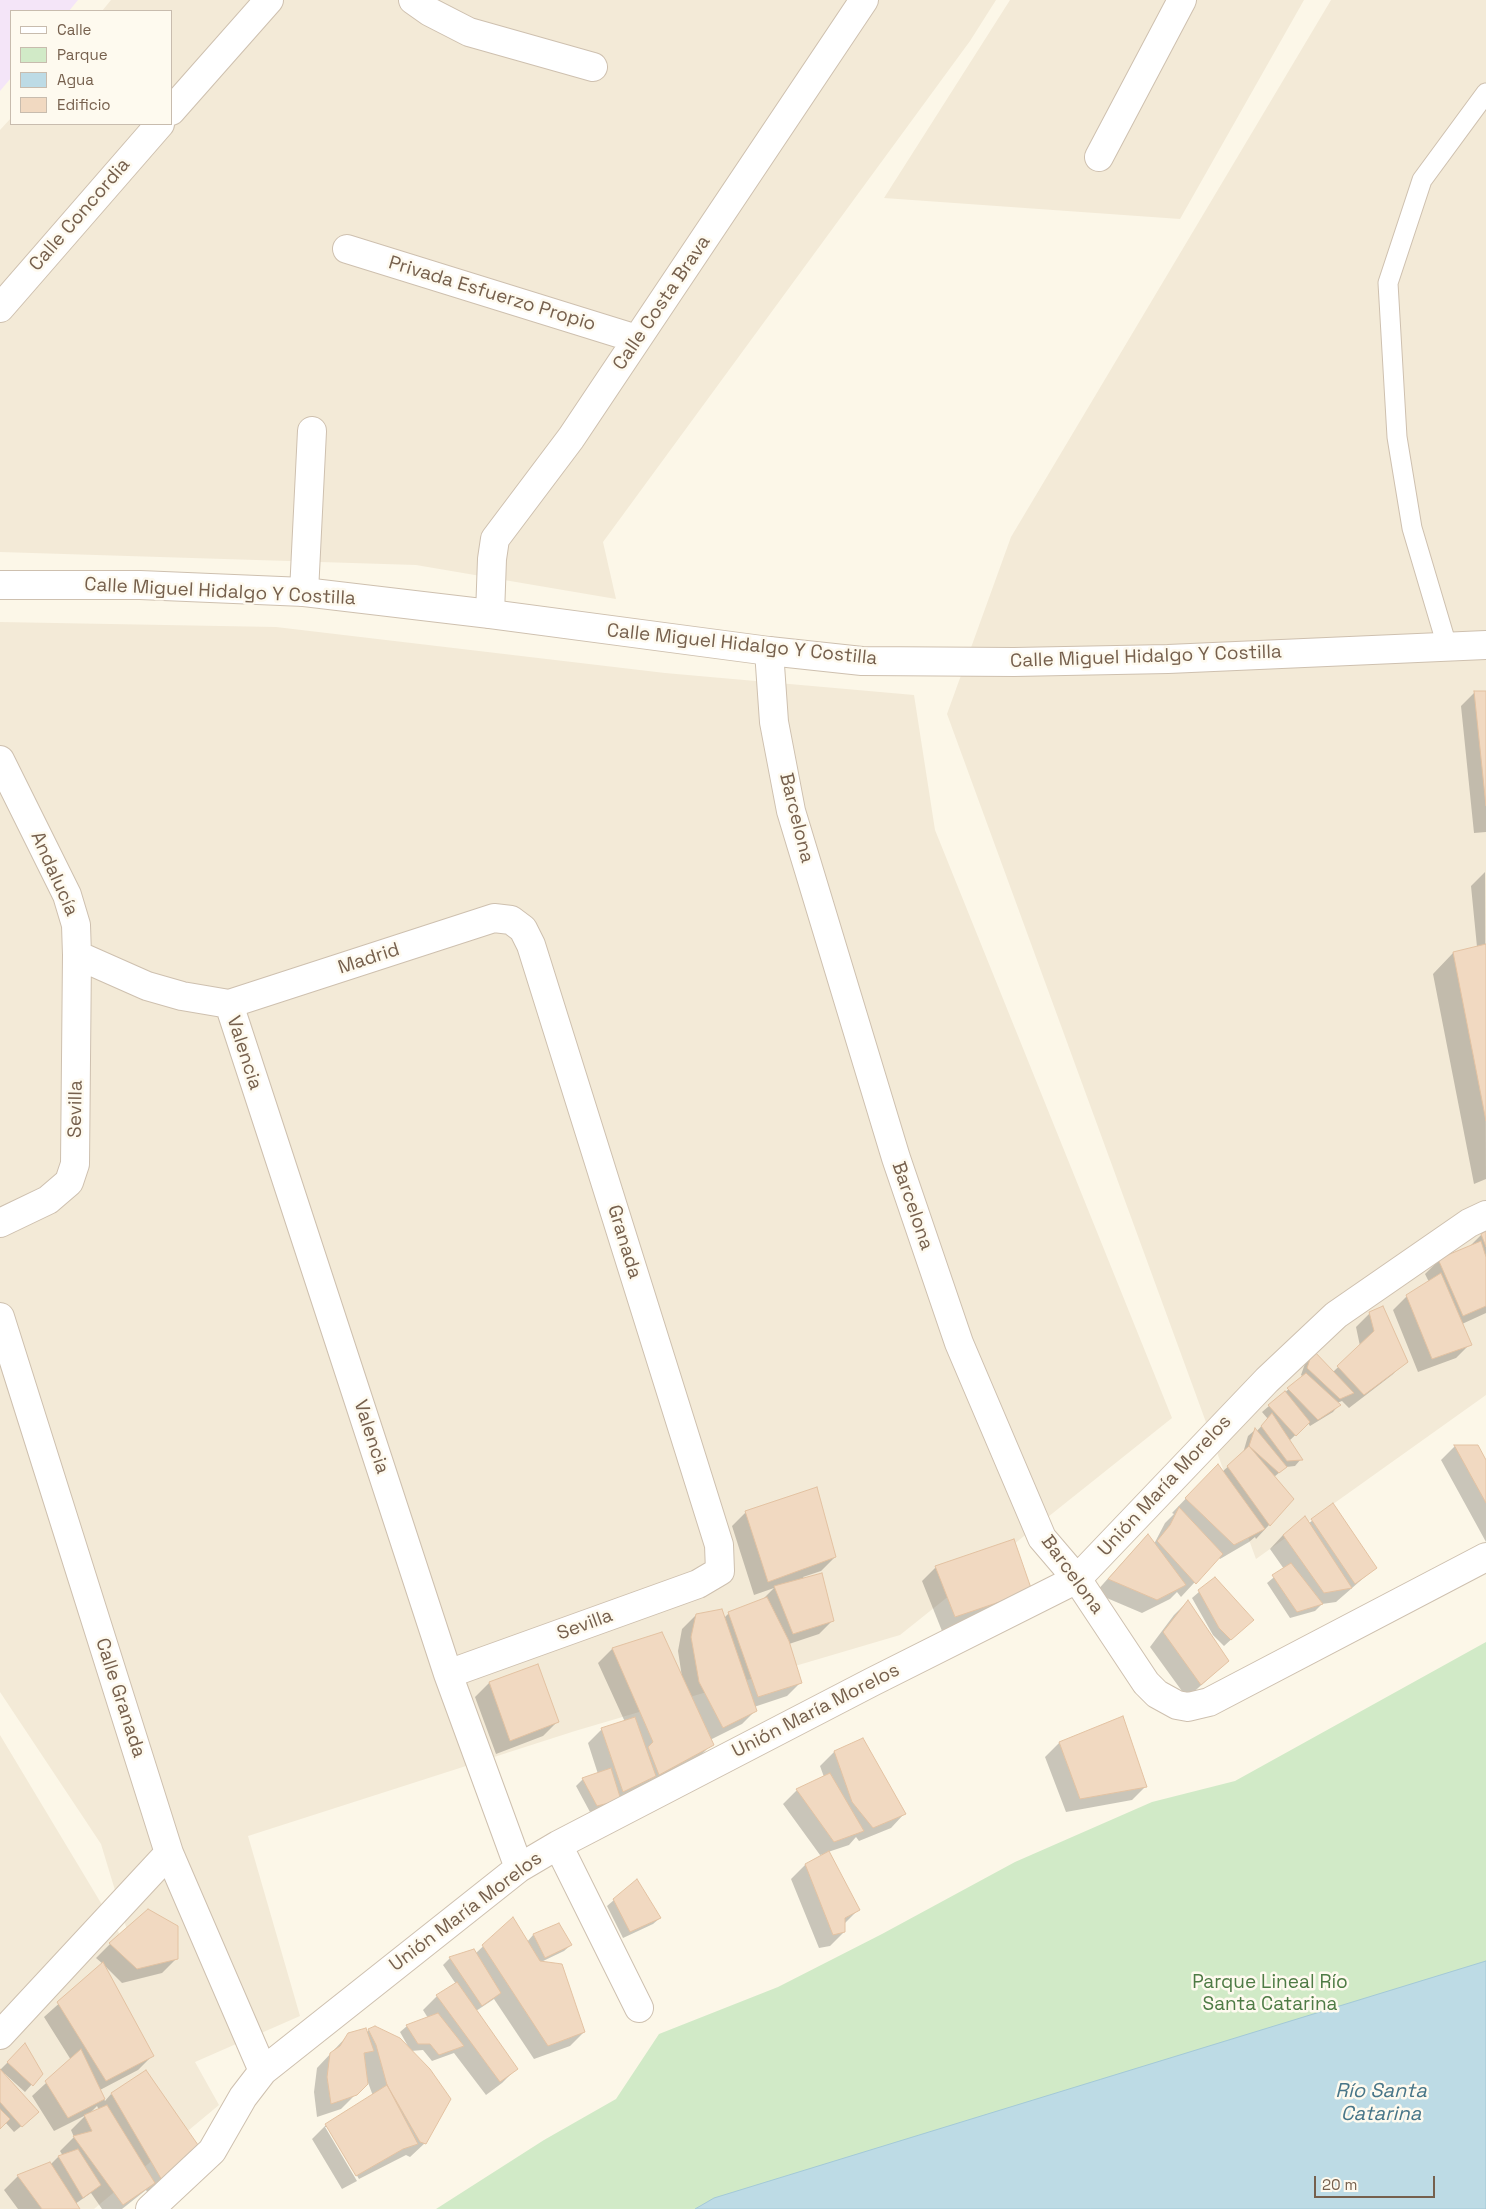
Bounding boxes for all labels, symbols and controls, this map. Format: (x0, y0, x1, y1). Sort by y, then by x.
legend (10, 10, 172, 125)
text: Calle (57, 20, 92, 39)
text: Parque (57, 45, 108, 64)
text: Agua (57, 70, 94, 89)
text: Edificio (57, 95, 111, 114)
street label: Calle Concordia (25, 154, 135, 276)
street label: Calle Costa Brava (609, 231, 715, 375)
street label: Privada Esfuerzo Propio (386, 252, 598, 336)
street label: Calle Miguel Hidalgo Y Costilla (84, 574, 356, 610)
street label: Calle Miguel Hidalgo Y Costilla (606, 619, 878, 671)
street label: Calle Miguel Hidalgo Y Costilla (1010, 641, 1282, 673)
street label: Barcelona (774, 771, 818, 865)
street label: Andalucía (25, 828, 83, 920)
street label: Madrid (335, 938, 403, 980)
street label: Valencia (221, 1013, 267, 1093)
street label: Sevilla (64, 1080, 88, 1138)
street label: Barcelona (886, 1159, 938, 1253)
street label: Granada (602, 1202, 646, 1282)
street label: Valencia (348, 1397, 394, 1477)
street label: Unión María Morelos (1094, 1411, 1236, 1561)
street label: Barcelona (1036, 1531, 1108, 1619)
street label: Sevilla (554, 1604, 616, 1646)
street label: Calle Granada (90, 1635, 150, 1761)
street label: Unión María Morelos (728, 1659, 904, 1763)
street label: Unión María Morelos (385, 1847, 547, 1977)
park label: Parque Lineal Río Santa Catarina (1192, 1972, 1348, 2016)
water label: Río Santa Catarina (1335, 2080, 1427, 2127)
scale bar (1316, 2166, 1437, 2198)
text: 20 m (1322, 2175, 1357, 2194)

